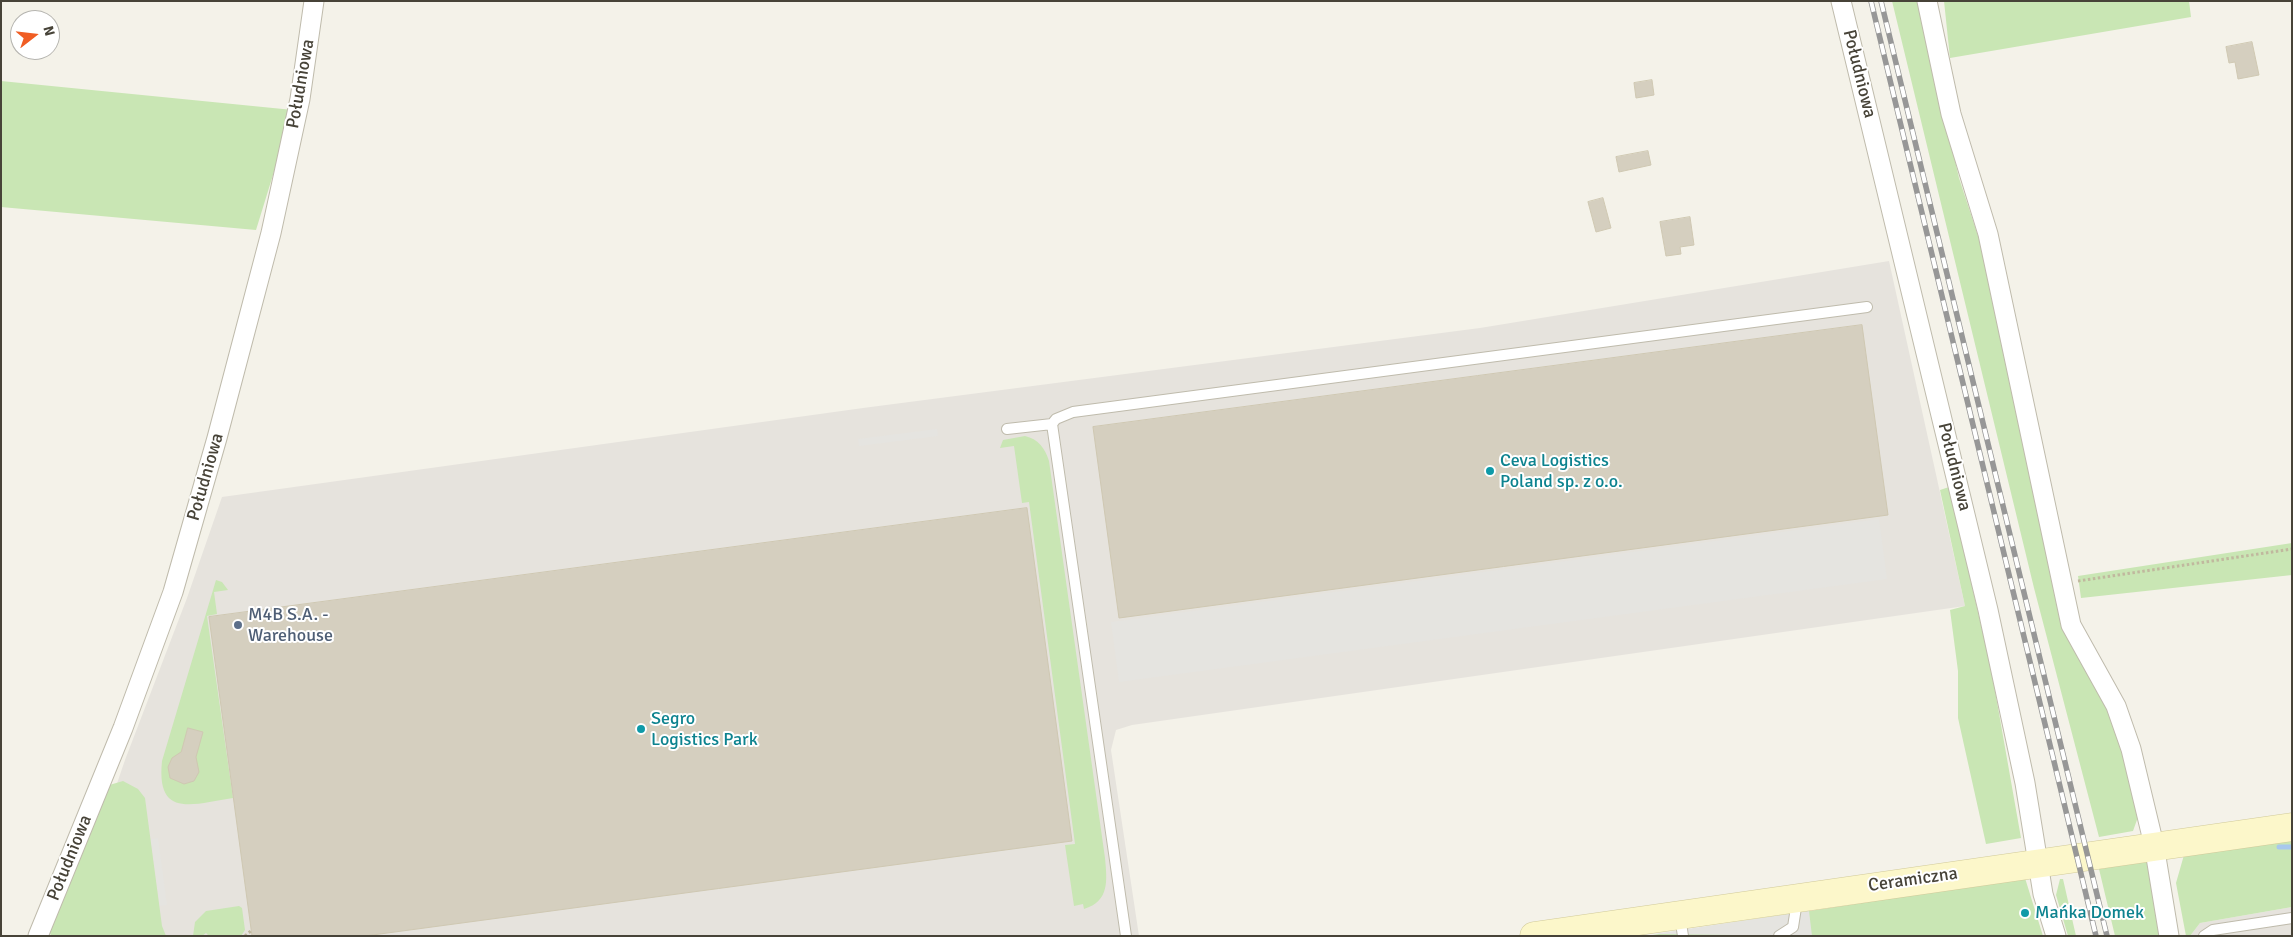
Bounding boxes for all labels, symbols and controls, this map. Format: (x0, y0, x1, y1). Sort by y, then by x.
north arrow (10, 10, 60, 60)
text: N (39, 24, 58, 38)
street label: Południowa (1838, 28, 1880, 120)
street label: Południowa (283, 38, 319, 130)
street label: Południowa (1933, 421, 1975, 513)
street label: Południowa (183, 431, 229, 523)
place label: Ceva Logistics Poland sp. z o.o. (1500, 450, 1623, 492)
marker: Ceva Logistics Poland sp. z o.o. (1484, 465, 1496, 477)
place label: M4B S.A. - Warehouse (248, 604, 333, 646)
marker: M4B S.A. - Warehouse (232, 619, 244, 631)
place label: Segro Logistics Park (651, 708, 758, 751)
marker: Segro Logistics Park (635, 723, 647, 735)
street label: Południowa (43, 812, 97, 904)
street label: Ceramiczna (1867, 863, 1959, 897)
place label: Mańka Domek (2035, 902, 2144, 924)
marker: Mańka Domek (2019, 907, 2031, 919)

